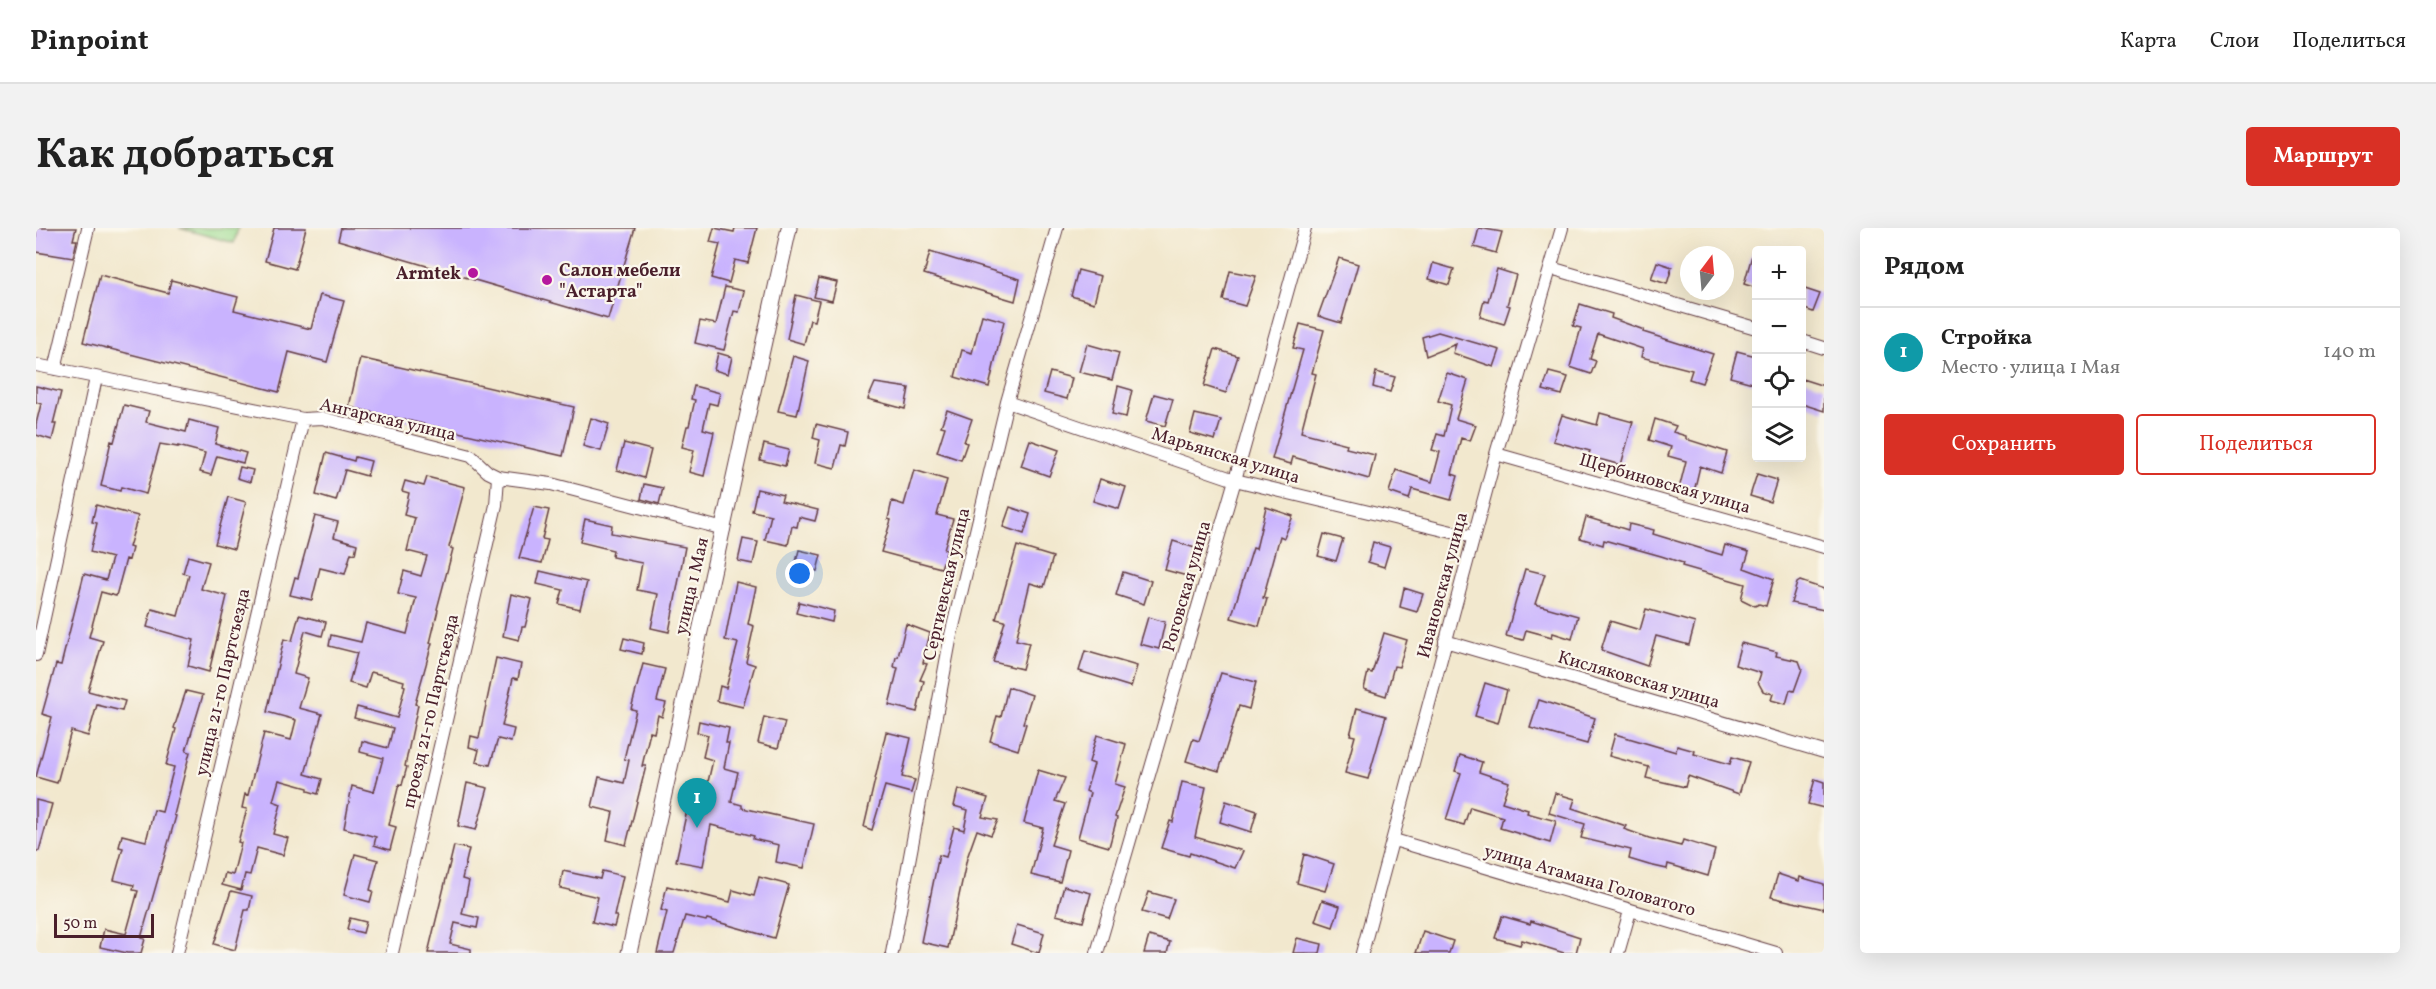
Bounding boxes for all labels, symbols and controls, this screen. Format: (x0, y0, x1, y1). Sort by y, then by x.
text: Pinpoint (30, 22, 148, 61)
text: Карта (2120, 27, 2177, 56)
text: Слои (2210, 27, 2259, 56)
text: Поделиться (2292, 27, 2406, 56)
text: Как добраться (36, 127, 335, 186)
button: Маршрут (2246, 127, 2400, 186)
north arrow (1680, 246, 1734, 300)
map controls (1752, 246, 1806, 462)
button: + (1752, 246, 1806, 300)
text: Рядом (1884, 249, 1964, 285)
place label: Салон мебели "Астарта" (559, 259, 681, 305)
place label: Armtek (396, 262, 461, 287)
marker: Armtek (466, 266, 480, 280)
marker: Салон мебели "Астарта" (540, 273, 554, 287)
button: − (1752, 300, 1806, 354)
text: Стройка (1941, 323, 2032, 354)
text: 1 (1899, 338, 1908, 366)
text: 140 m (2323, 338, 2376, 366)
button: locate (1752, 354, 1806, 408)
text: Место · улица 1 Мая (1941, 354, 2120, 382)
street label: Ангарская улица (317, 393, 458, 448)
button: layers (1752, 408, 1806, 462)
button: Сохранить (1884, 414, 2124, 475)
button: Поделиться (2136, 414, 2376, 475)
street label: Марьянская улица (1148, 422, 1303, 491)
street label: Щербиновская улица (1576, 448, 1753, 521)
street label: Сергиевская улица (918, 505, 977, 663)
street label: Ивановская улица (1412, 509, 1475, 661)
street label: Роговская улица (1157, 518, 1218, 655)
street label: улица 1 Мая (669, 535, 716, 638)
your location (785, 559, 814, 588)
street label: улица 21-го Партсъезда (190, 586, 257, 779)
street label: проезд 21-го Партсъезда (397, 612, 466, 811)
street label: Кисляковская улица (1555, 645, 1723, 716)
pin: 1 (678, 778, 716, 828)
street label: улица Атамана Головатого (1481, 839, 1698, 924)
scale bar (54, 911, 154, 938)
text: 50 m (63, 913, 97, 935)

